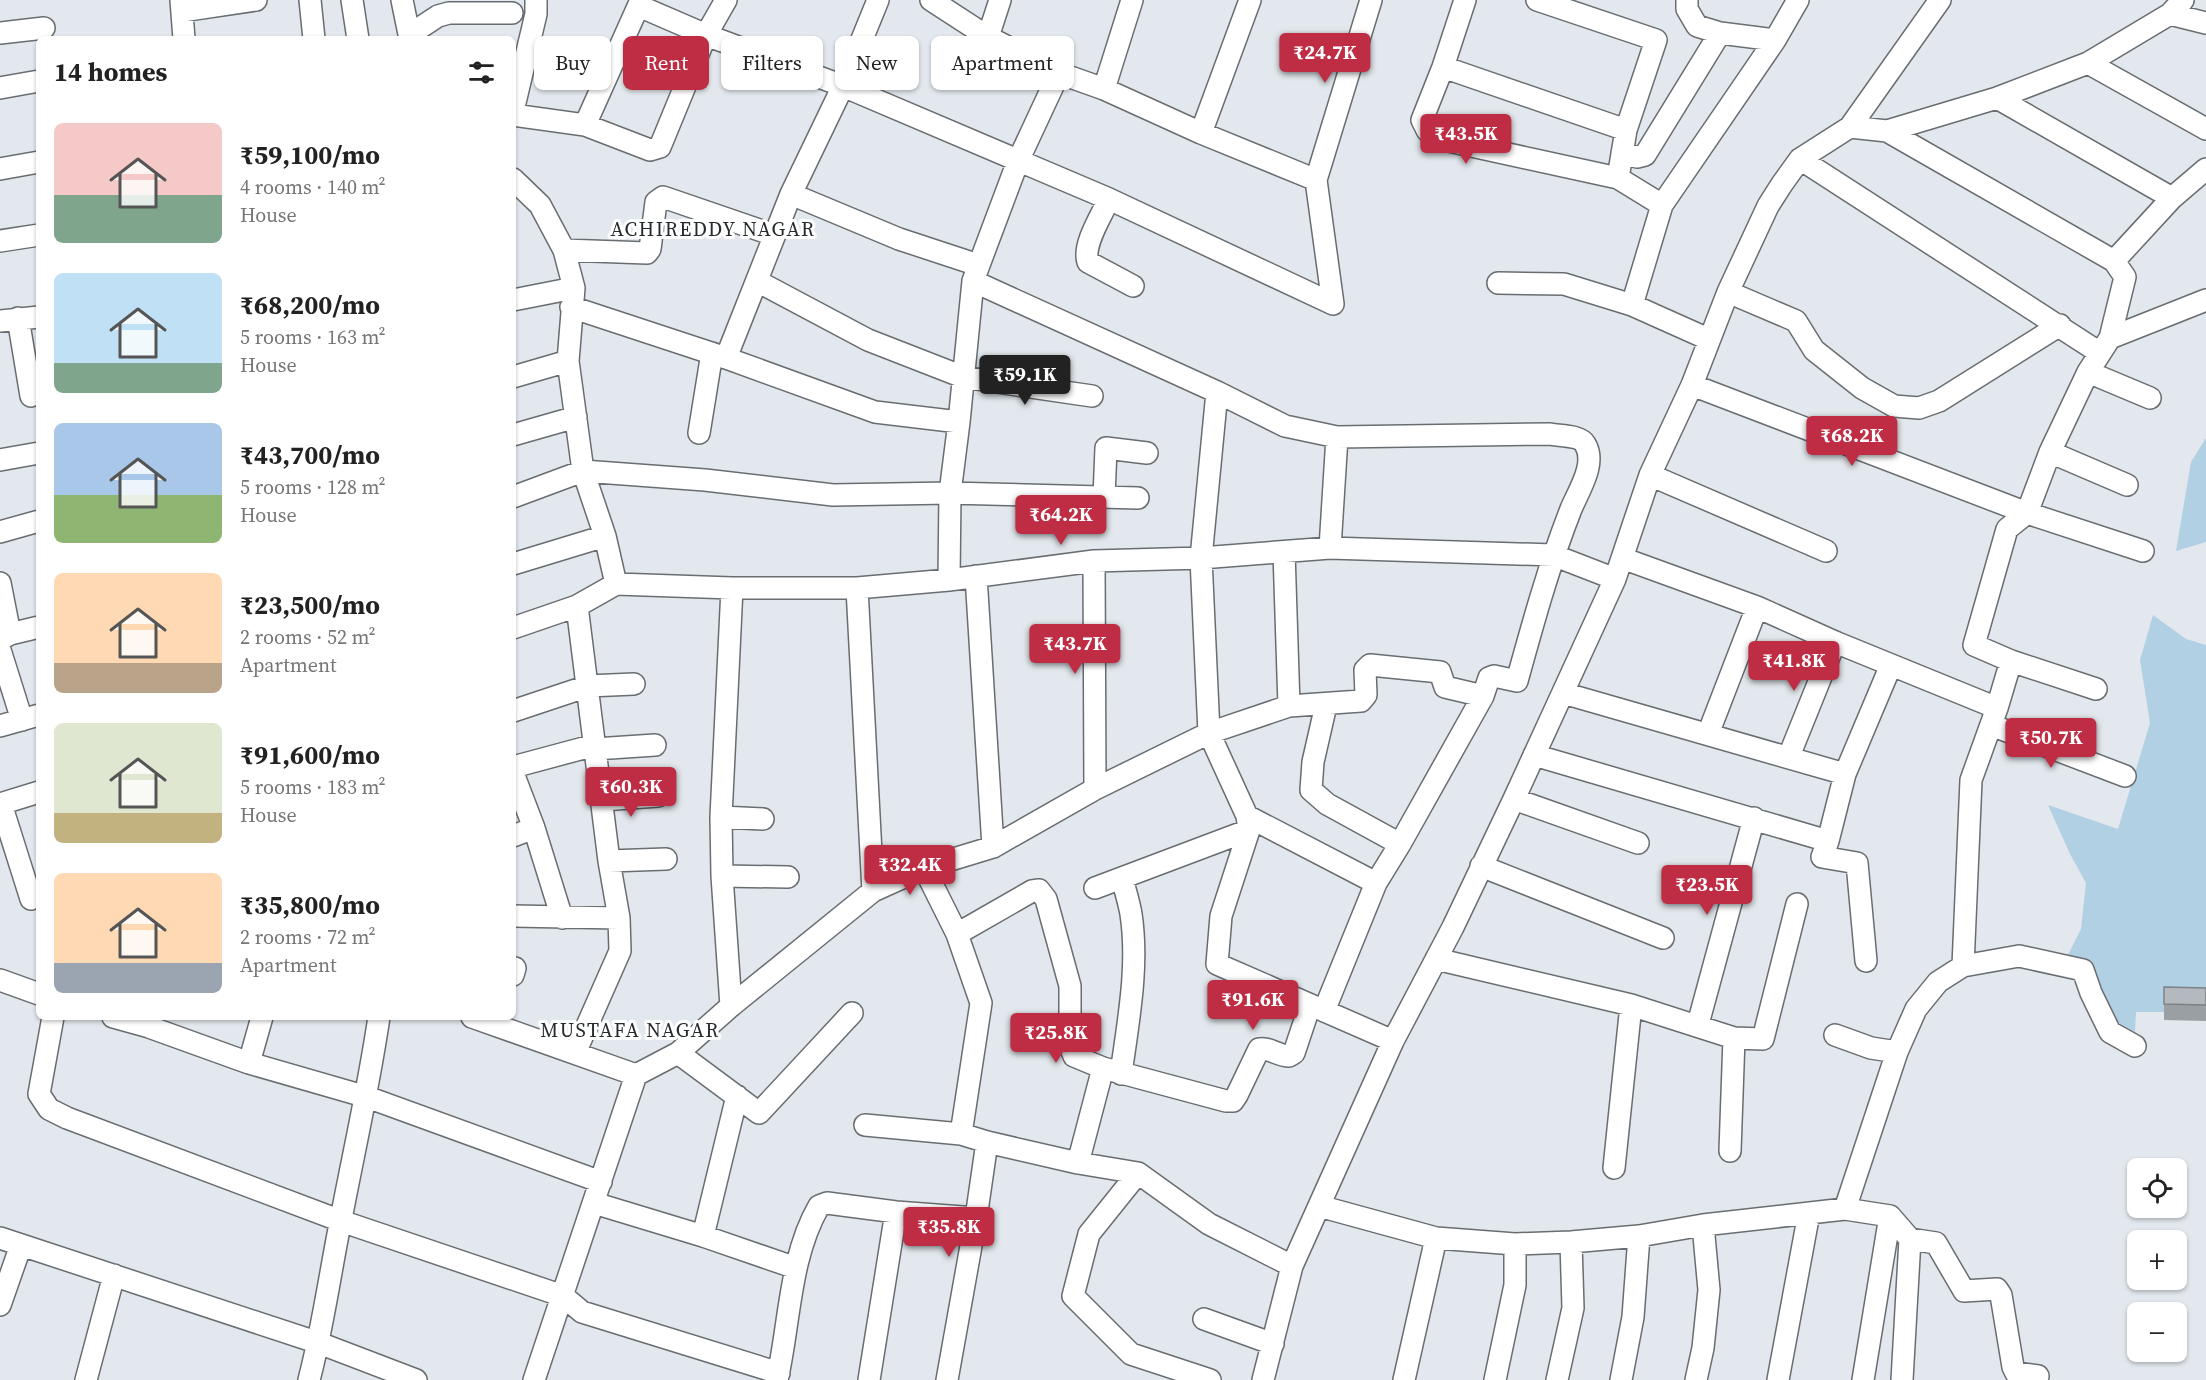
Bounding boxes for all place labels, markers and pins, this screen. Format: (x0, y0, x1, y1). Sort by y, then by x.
pin: ₹24.7K (1276, 33, 1374, 84)
pin: ₹43.5K (1417, 114, 1515, 165)
pin: ₹59.1K (976, 355, 1074, 406)
pin: ₹68.2K (1803, 416, 1901, 467)
pin: ₹64.2K (1012, 495, 1110, 546)
pin: ₹43.7K (1026, 624, 1124, 675)
pin: ₹41.8K (1745, 641, 1843, 692)
pin: ₹50.7K (2002, 718, 2100, 769)
pin: ₹60.3K (582, 767, 680, 818)
pin: ₹32.4K (861, 845, 959, 896)
pin: ₹23.5K (1658, 865, 1756, 916)
pin: ₹91.6K (1204, 980, 1302, 1031)
pin: ₹25.8K (1007, 1013, 1105, 1064)
pin: ₹35.8K (900, 1207, 998, 1258)

